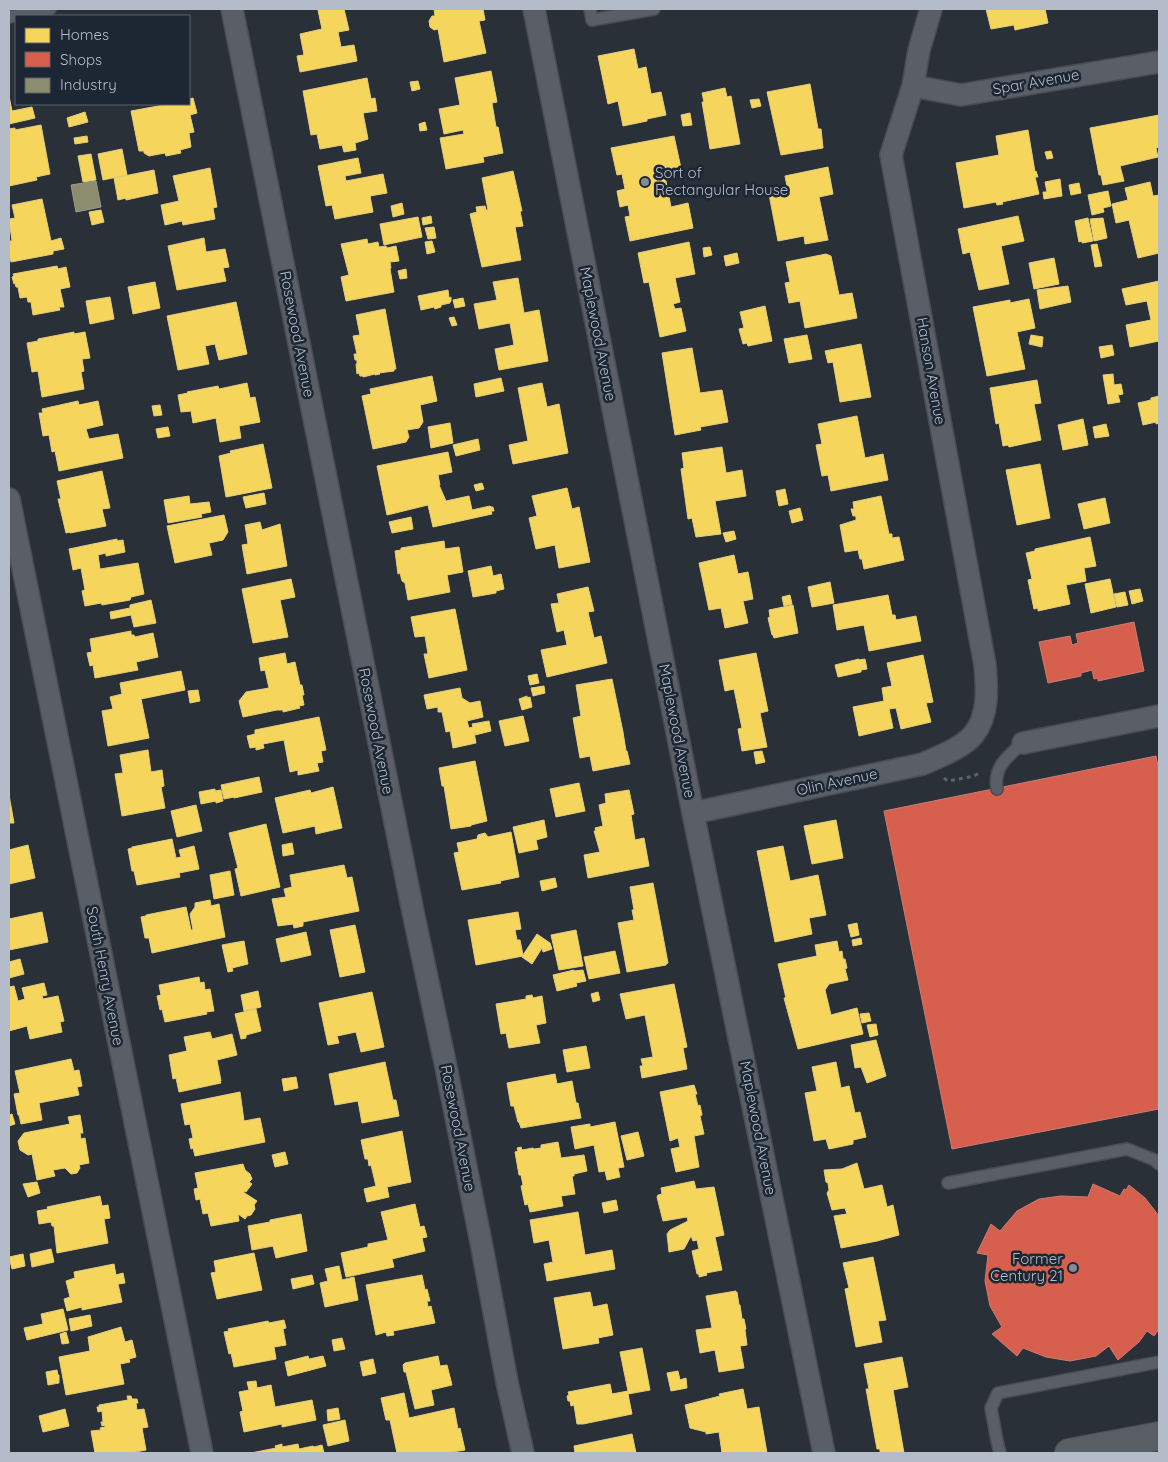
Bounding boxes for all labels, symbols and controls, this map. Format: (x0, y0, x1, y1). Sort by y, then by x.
legend (15, 15, 190, 105)
text: Homes (60, 25, 109, 44)
text: Shops (60, 50, 102, 69)
street label: Spar Avenue (991, 65, 1081, 98)
text: Industry (60, 75, 117, 94)
place label: Sort of Rectangular House (655, 163, 788, 199)
marker: Sort of Rectangular House (639, 176, 651, 188)
street label: Maplewood Avenue (576, 265, 621, 403)
street label: Rosewood Avenue (276, 269, 319, 399)
street label: Hanson Avenue (913, 316, 950, 426)
street label: Maplewood Avenue (655, 662, 700, 800)
street label: Rosewood Avenue (355, 666, 398, 796)
street label: Olin Avenue (795, 764, 879, 799)
street label: South Henry Avenue (83, 905, 128, 1047)
street label: Maplewood Avenue (736, 1059, 781, 1197)
street label: Rosewood Avenue (437, 1063, 480, 1193)
place label: Former Century 21 (990, 1249, 1063, 1285)
marker: Former Century 21 (1067, 1262, 1079, 1274)

